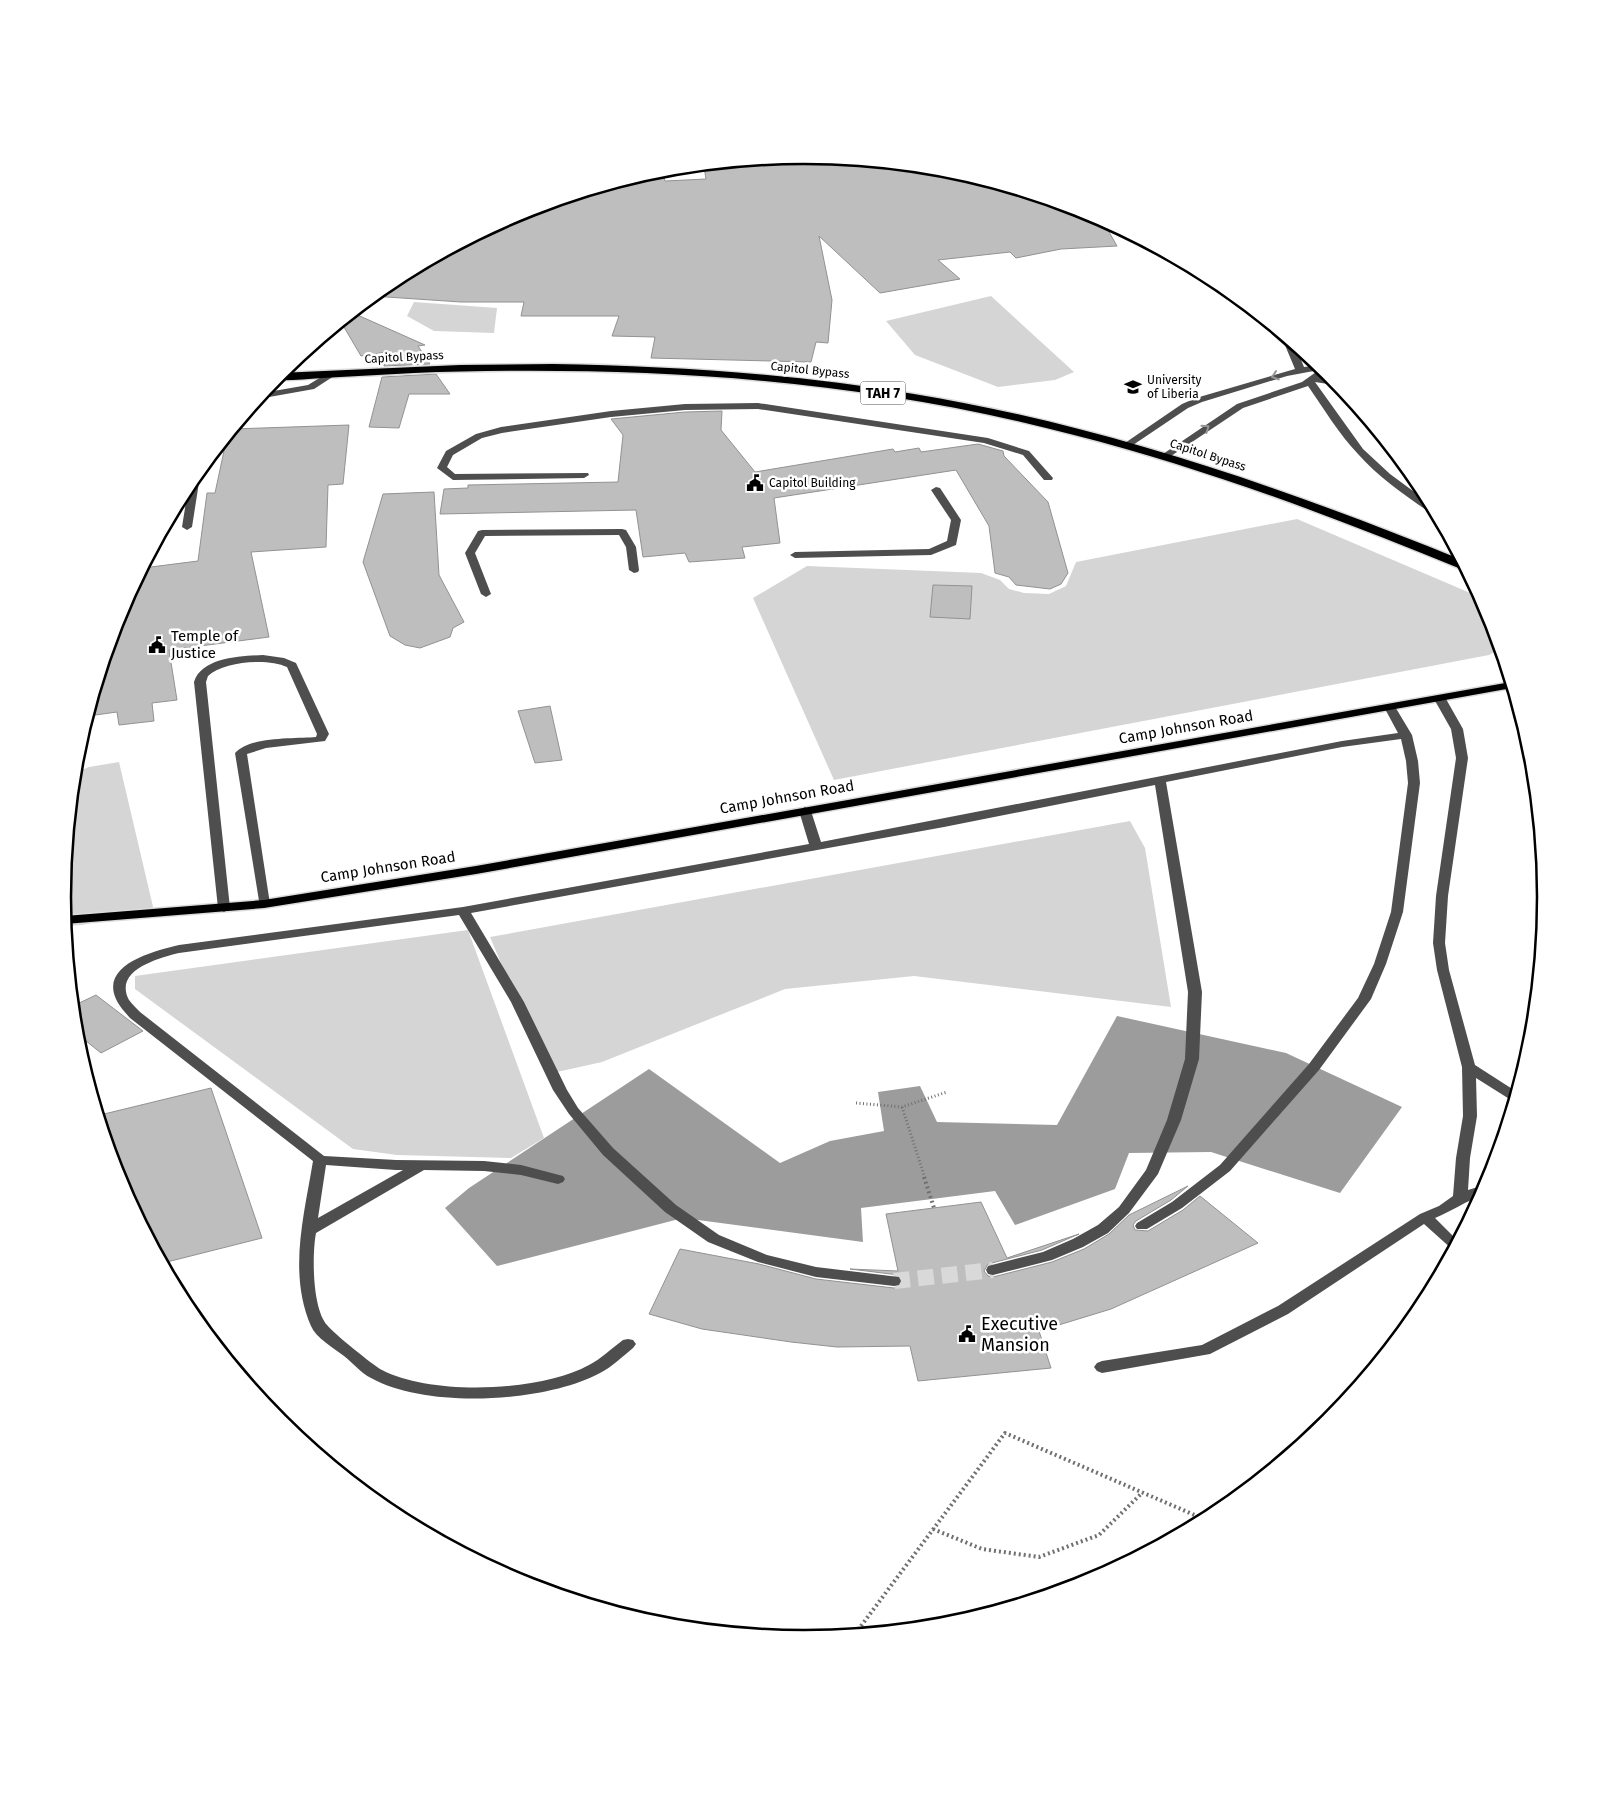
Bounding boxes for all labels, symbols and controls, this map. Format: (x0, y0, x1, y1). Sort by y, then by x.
street label: Capitol Bypass (364, 348, 444, 366)
street label: Capitol Bypass (770, 359, 851, 381)
one-way arrow (1271, 370, 1280, 380)
place label: University of Liberia (1147, 373, 1201, 401)
school or university icon: University of Liberia (1123, 377, 1143, 397)
road number: TAH 7 (860, 382, 906, 404)
one-way arrow (1200, 425, 1209, 434)
street label: Capitol Bypass (1168, 436, 1248, 474)
public building icon: Capitol Building (745, 473, 765, 493)
place label: Capitol Building (769, 476, 856, 490)
place label: Temple of Justice (171, 627, 239, 662)
public building icon: Temple of Justice (147, 635, 167, 655)
street label: Camp Johnson Road (1117, 706, 1255, 748)
street label: Camp Johnson Road (718, 776, 856, 818)
street label: Camp Johnson Road (319, 847, 457, 887)
place label: Executive Mansion (981, 1313, 1058, 1356)
public building icon: Executive Mansion (957, 1324, 977, 1344)

